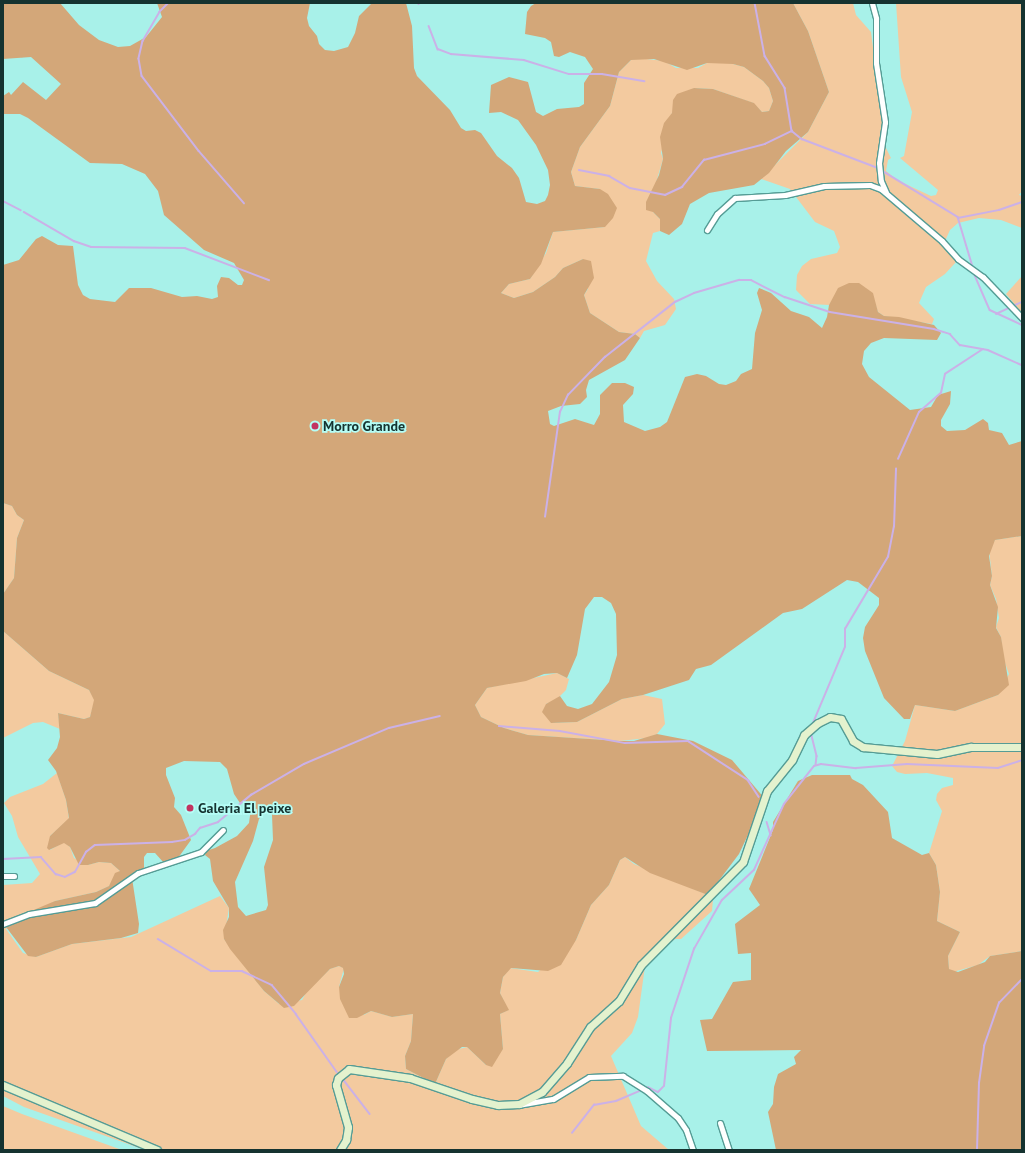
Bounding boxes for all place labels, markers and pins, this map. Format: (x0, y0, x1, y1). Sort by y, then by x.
place label: Morro Grande (323, 418, 405, 434)
marker: Morro Grande (310, 421, 320, 431)
place label: Galeria El peixe (198, 800, 291, 816)
marker: Galeria El peixe (185, 803, 195, 813)

